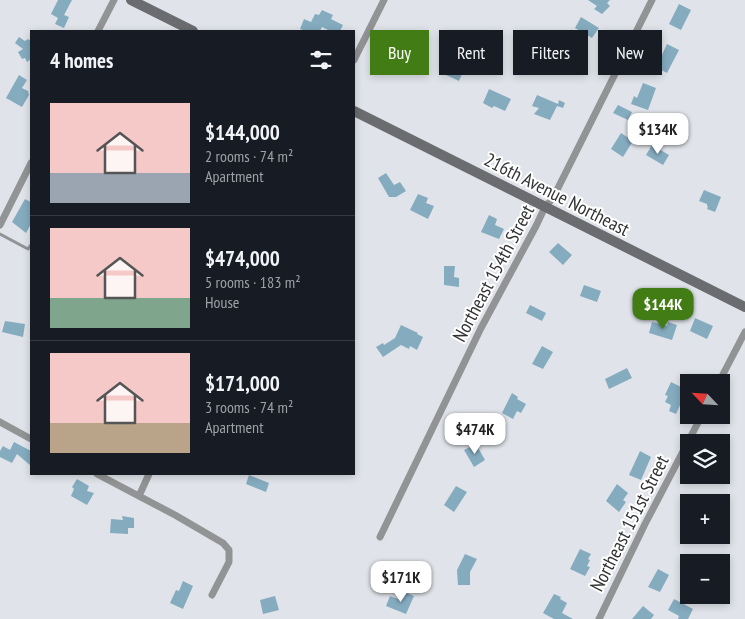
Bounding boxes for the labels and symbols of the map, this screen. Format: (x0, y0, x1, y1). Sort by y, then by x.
pin: $134K (623, 112, 693, 155)
street label: 216th Avenue Northeast (480, 147, 634, 241)
street label: Northeast 154th Street (447, 200, 539, 345)
pin: $144K (628, 288, 698, 330)
north arrow (680, 374, 730, 424)
pin: $474K (440, 412, 510, 455)
street label: Northeast 151st Street (584, 450, 674, 595)
pin: $171K (366, 560, 436, 603)

